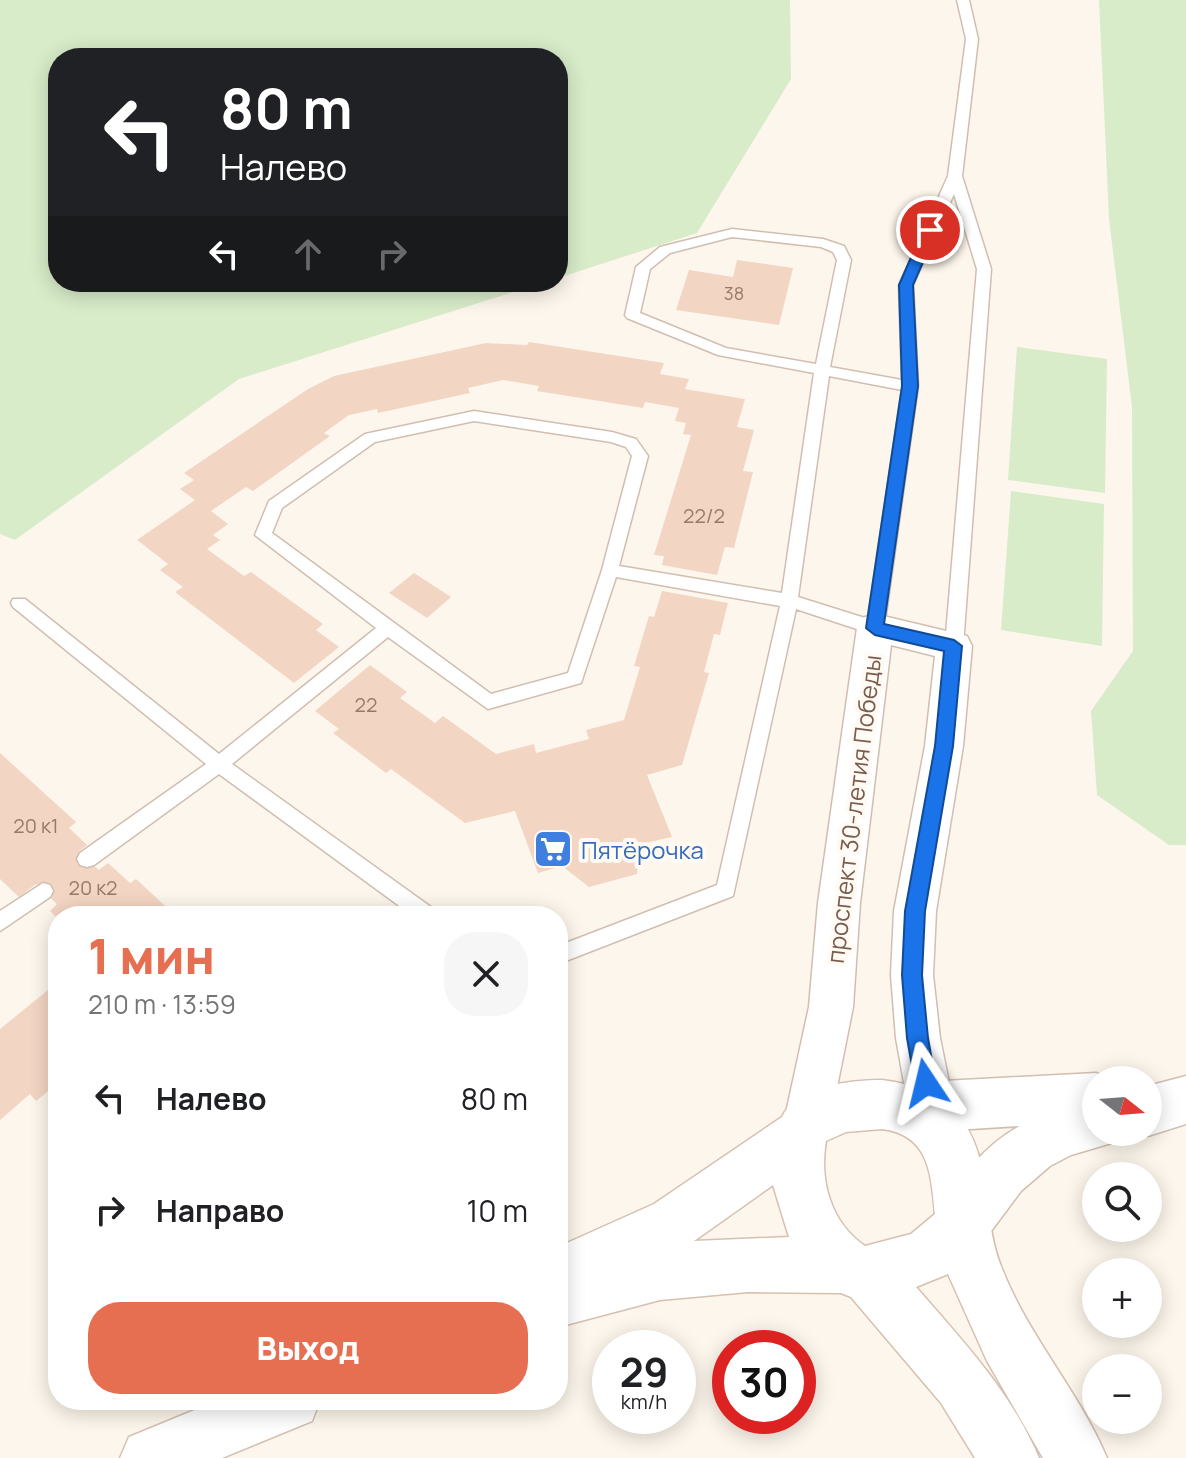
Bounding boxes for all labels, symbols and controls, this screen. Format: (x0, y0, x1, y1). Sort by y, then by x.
text: 80 m (220, 69, 353, 146)
icon: left (88, 80, 192, 184)
text: Налево (220, 142, 347, 191)
pin (896, 196, 964, 264)
icon: arrive (908, 208, 952, 252)
icon: left (202, 232, 246, 276)
icon: ahead (286, 232, 330, 276)
icon: right (370, 232, 414, 276)
house number: 38 (724, 281, 744, 305)
house number: 22/2 (683, 502, 725, 529)
street label: проспект 30-летия Победы (818, 653, 888, 965)
house number: 22 (355, 691, 377, 718)
house number: 20 к1 (13, 812, 59, 839)
supermarket icon: Пятёрочка (532, 828, 574, 870)
place label: Пятёрочка (581, 833, 704, 866)
house number: 20 к2 (69, 874, 117, 901)
text: 1 мин (88, 923, 215, 988)
button: close (444, 932, 528, 1016)
text: 210 m · 13:59 (88, 986, 236, 1022)
position arrow (884, 1041, 968, 1125)
north arrow (1082, 1066, 1162, 1146)
map controls (1082, 1066, 1162, 1434)
icon: left (88, 1076, 132, 1120)
text: Налево (156, 1078, 266, 1119)
text: 80 m (461, 1078, 528, 1119)
button: search (1082, 1162, 1162, 1242)
icon: right (88, 1188, 132, 1232)
text: Направо (156, 1190, 284, 1231)
text: 10 m (467, 1190, 528, 1231)
button: + (1082, 1258, 1162, 1338)
button: Выход (88, 1302, 528, 1394)
speed limit sign: 30 (712, 1330, 816, 1434)
text: 29 (620, 1344, 668, 1399)
button: − (1082, 1354, 1162, 1434)
text: km/h (621, 1388, 667, 1415)

